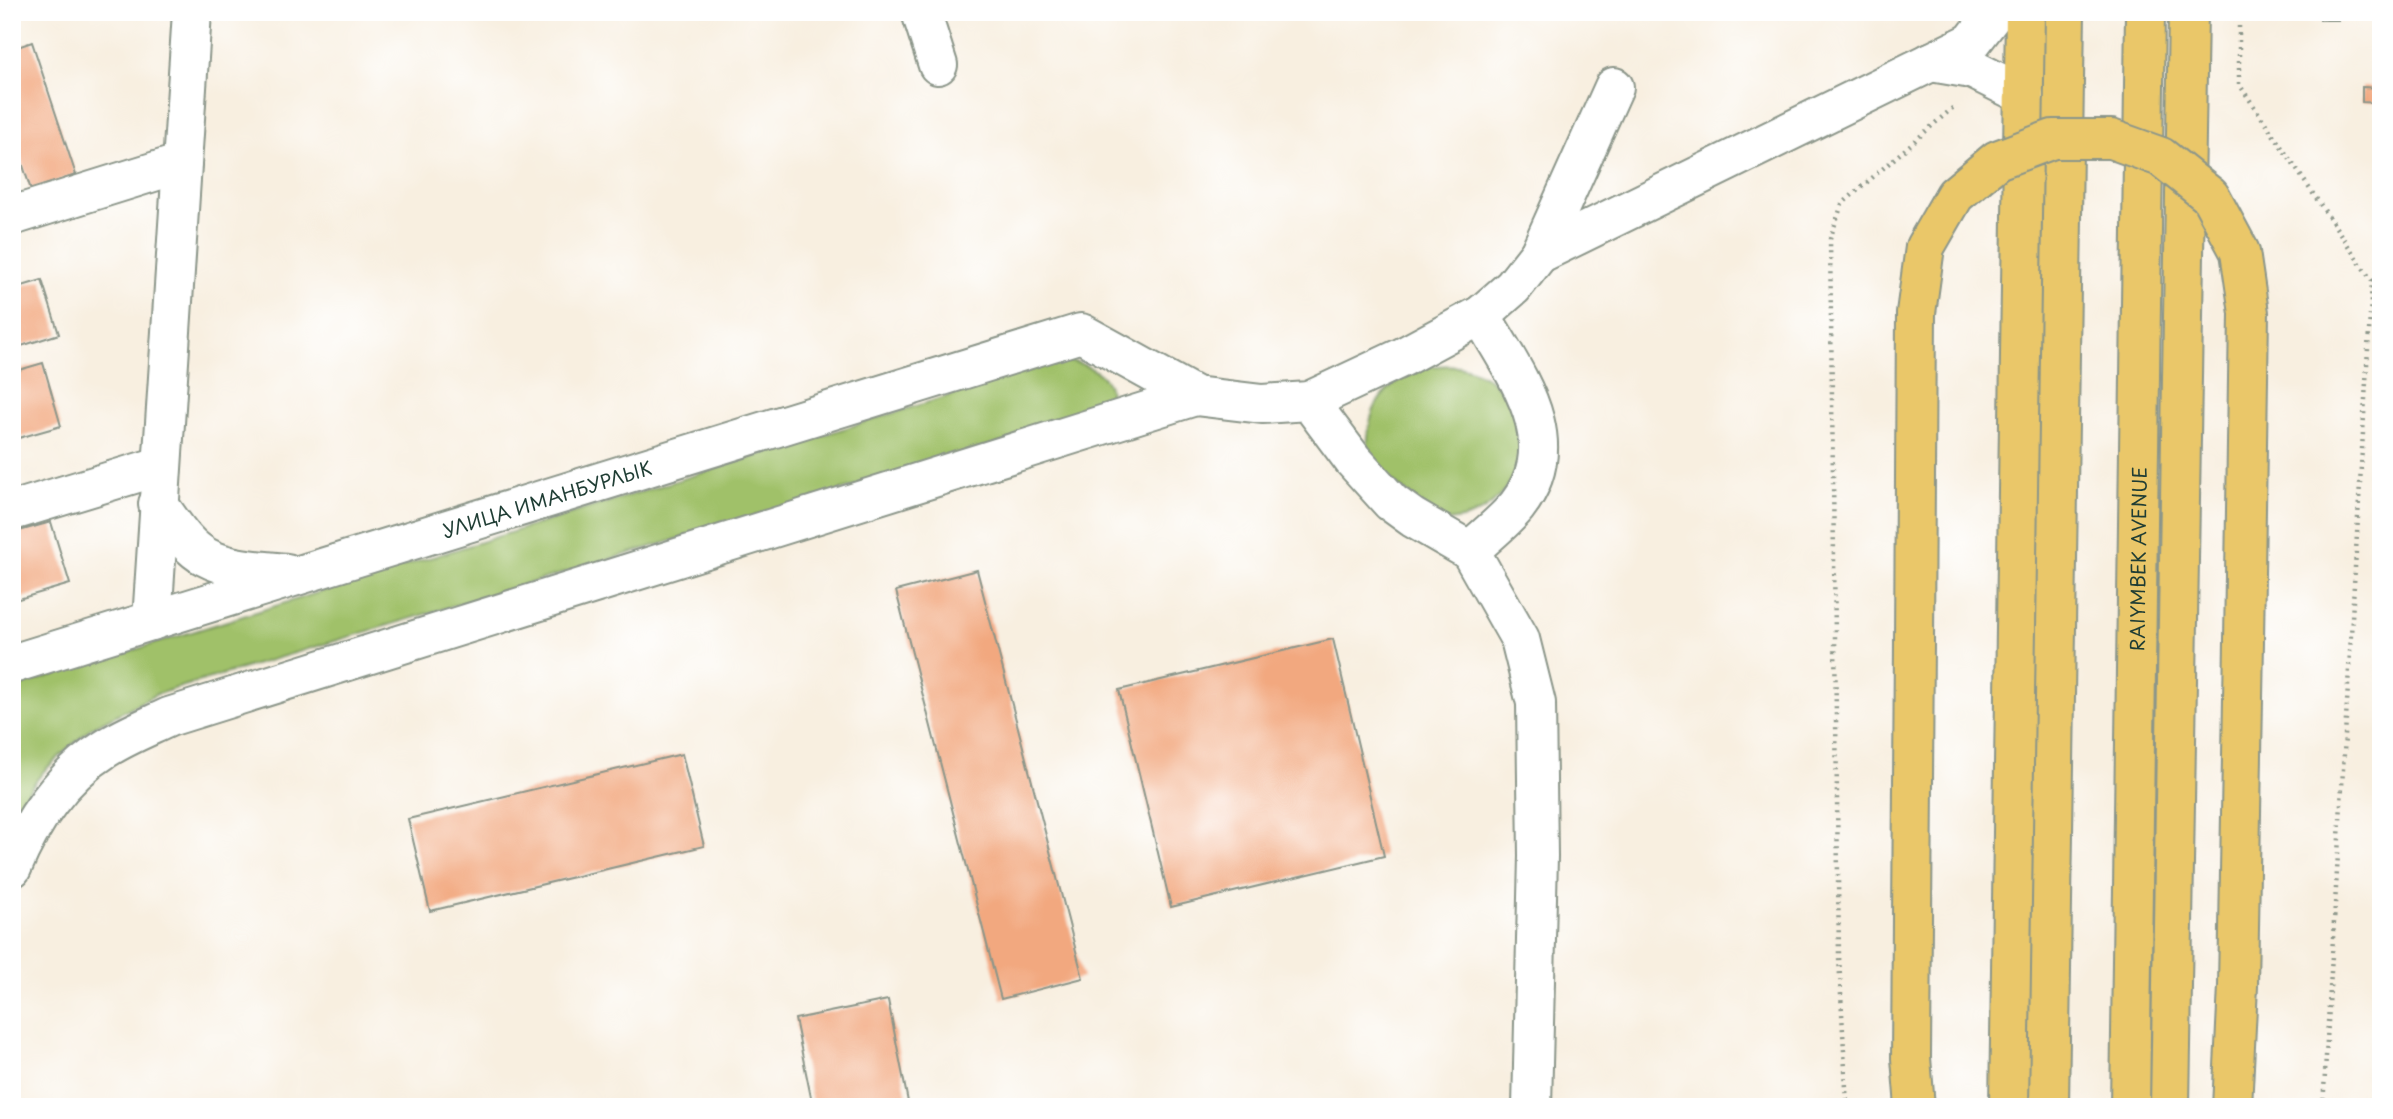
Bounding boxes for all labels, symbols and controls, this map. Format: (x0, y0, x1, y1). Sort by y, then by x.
street label: УЛИЦА ИМАНБУРЛЫК (439, 453, 655, 544)
street label: RAIYMBEK AVENUE (2122, 466, 2153, 652)

